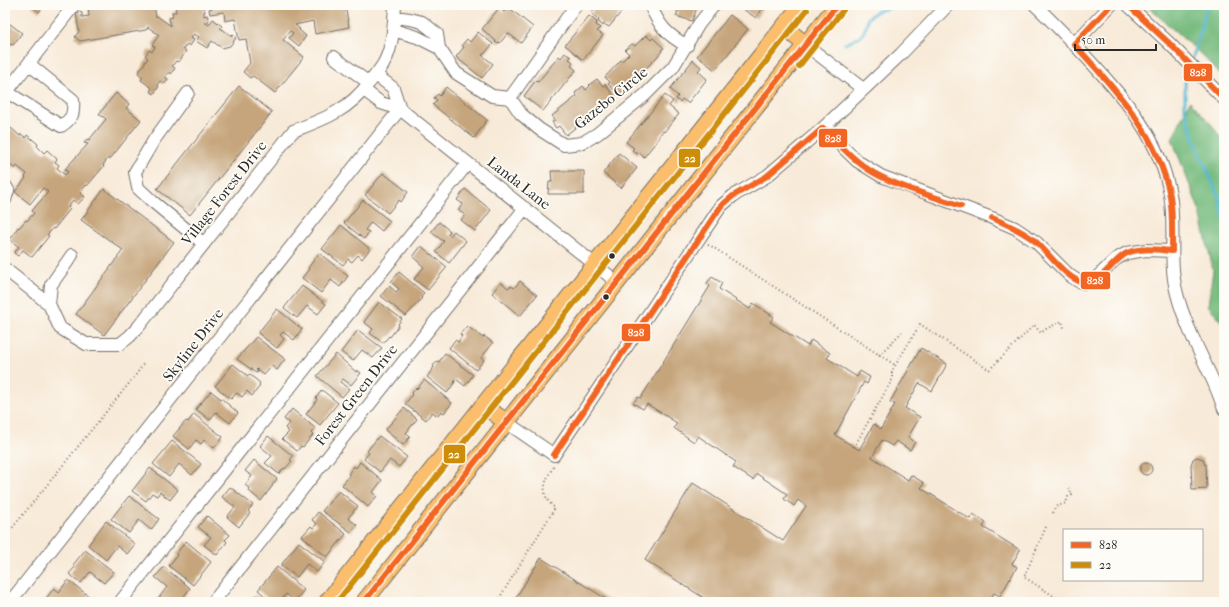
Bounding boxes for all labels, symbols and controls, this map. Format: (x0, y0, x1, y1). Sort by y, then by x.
scale bar (1075, 26, 1156, 52)
text: 50 m (1081, 33, 1105, 47)
street label: Gazebo Circle (571, 63, 652, 133)
line badge: 828 (1183, 63, 1213, 82)
text: 828 (1190, 66, 1207, 79)
line badge: 828 (818, 128, 848, 148)
text: 828 (825, 132, 842, 145)
street label: Village Forest Drive (177, 137, 271, 250)
line badge: 22 (678, 148, 701, 168)
text: 22 (684, 152, 696, 165)
street label: Landa Lane (484, 153, 555, 214)
unlabelled marker (607, 251, 617, 261)
line badge: 828 (1080, 271, 1111, 290)
text: 828 (1087, 274, 1104, 287)
unlabelled marker (601, 292, 611, 302)
street label: Skyline Drive (159, 304, 228, 385)
line badge: 828 (621, 323, 651, 342)
text: 828 (628, 326, 645, 339)
street label: Forest Green Drive (311, 340, 402, 449)
line badge: 22 (443, 444, 466, 464)
text: 22 (448, 448, 460, 461)
legend (1063, 529, 1203, 581)
text: 828 (1099, 538, 1117, 552)
text: 22 (1099, 558, 1111, 572)

